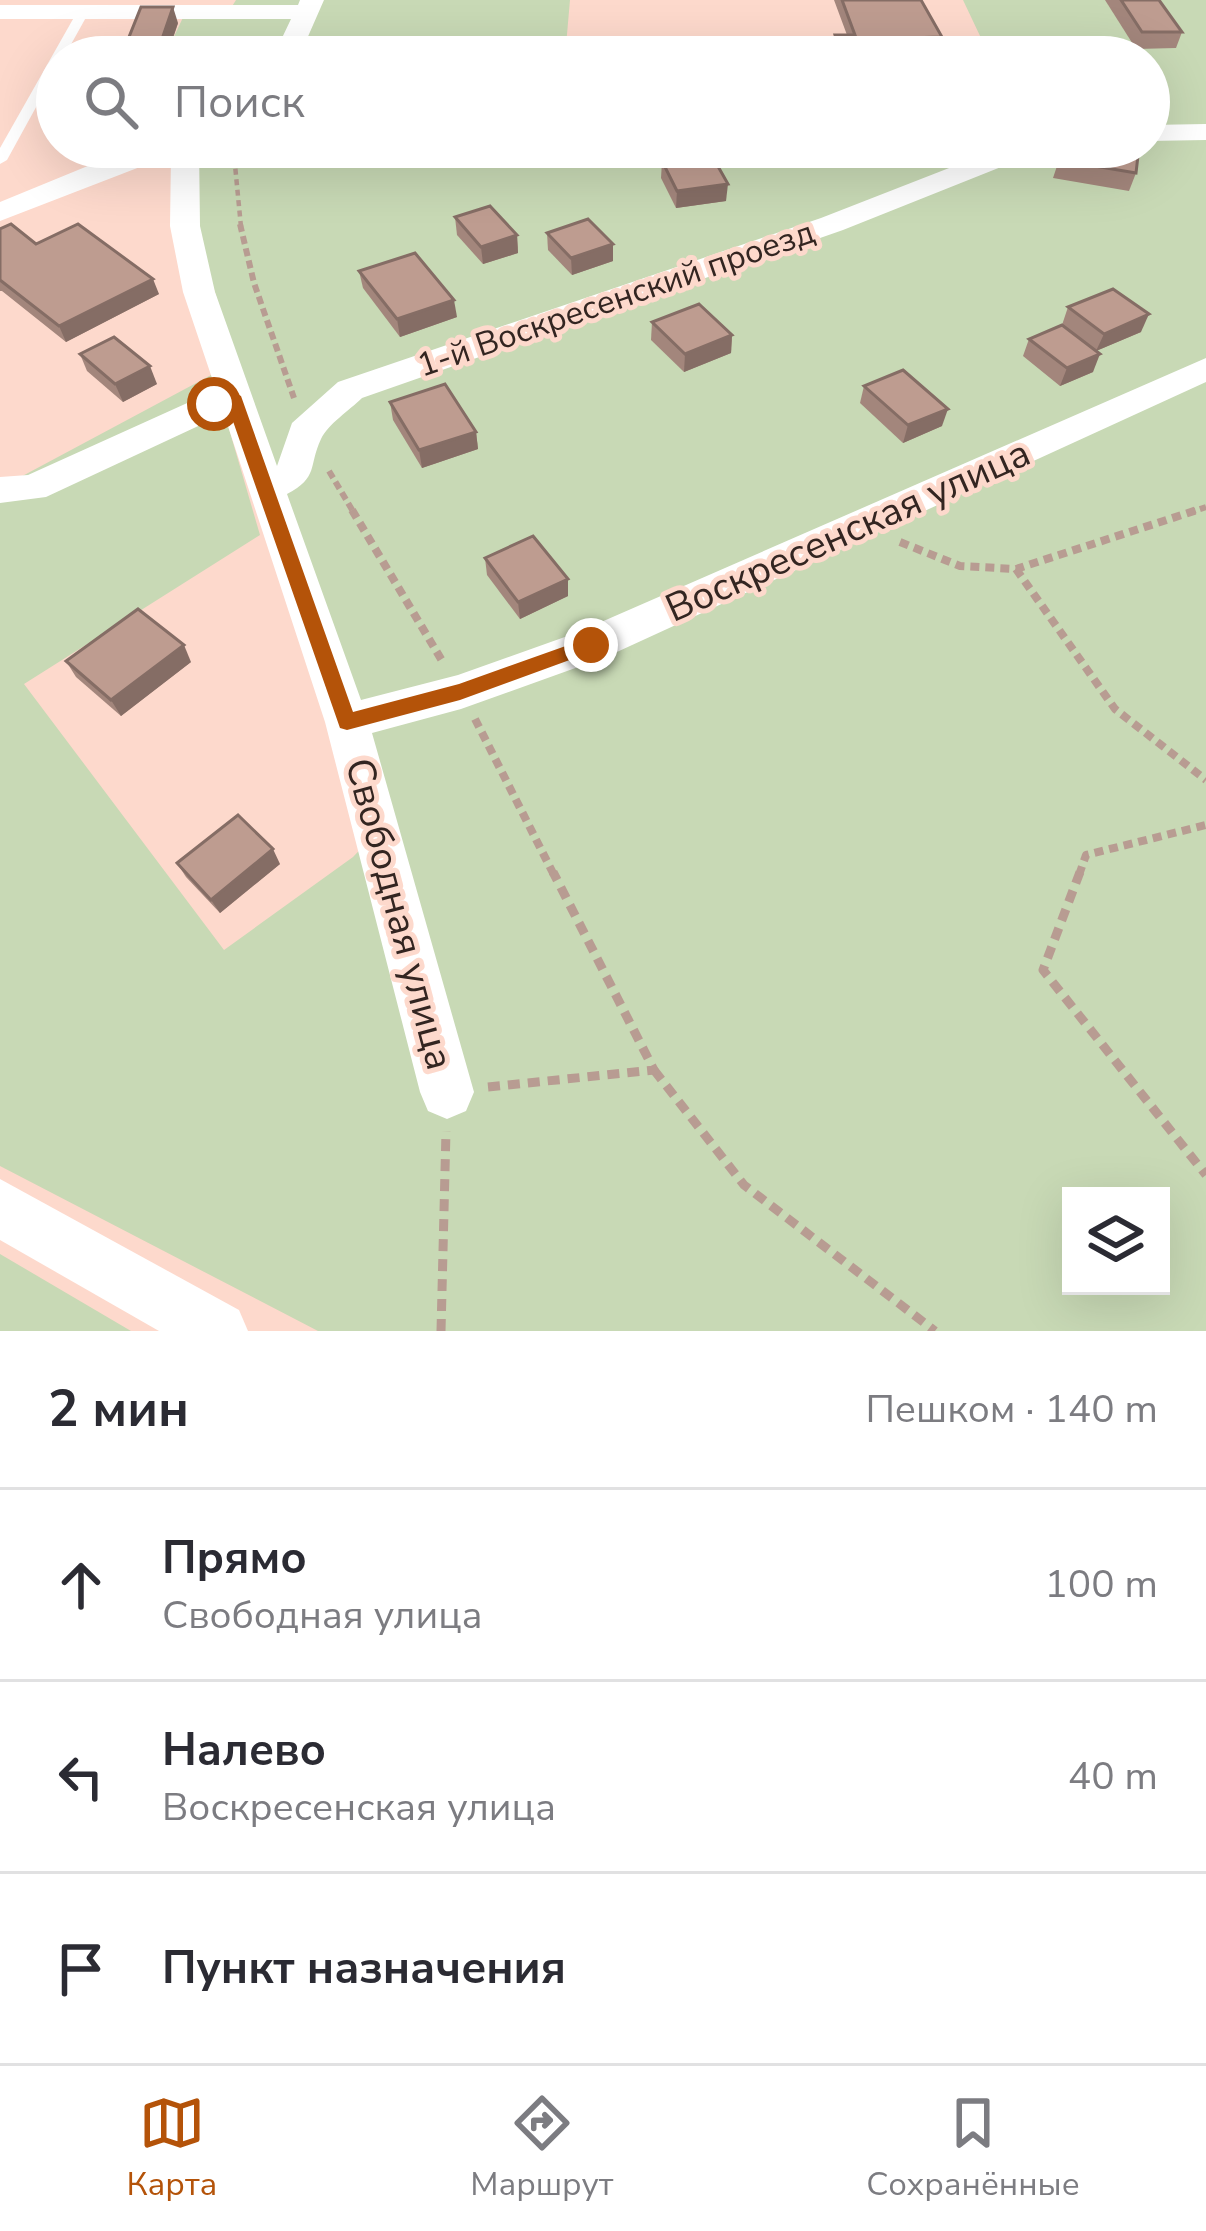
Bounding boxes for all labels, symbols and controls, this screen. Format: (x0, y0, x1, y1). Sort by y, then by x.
search box (36, 36, 1170, 168)
icon: search (78, 69, 144, 135)
text: Поиск (174, 72, 305, 133)
street label: 1-й Воскресенский проезд (411, 210, 821, 388)
route start (187, 377, 241, 431)
street label: Воскресенская улица (657, 427, 1039, 635)
route end (564, 618, 618, 672)
street label: Свободная улица (332, 752, 466, 1076)
map controls (1062, 1187, 1170, 1295)
button: layers (1062, 1187, 1170, 1295)
text: 2 мин (48, 1374, 189, 1444)
text: Пешком · 140 m (865, 1383, 1158, 1436)
text: Прямо (162, 1528, 307, 1589)
icon: ahead (48, 1552, 114, 1618)
text: 100 m (1044, 1558, 1158, 1611)
text: Свободная улица (162, 1589, 483, 1642)
text: Налево (162, 1720, 326, 1781)
icon: left (48, 1744, 114, 1810)
text: 40 m (1068, 1750, 1158, 1803)
text: Воскресенская улица (162, 1781, 556, 1834)
icon: arrive (48, 1936, 114, 2002)
text: Пункт назначения (162, 1938, 566, 1999)
tab: Карта (126, 2090, 217, 2207)
tab: Маршрут (470, 2090, 614, 2207)
tab: Сохранённые (866, 2090, 1080, 2207)

